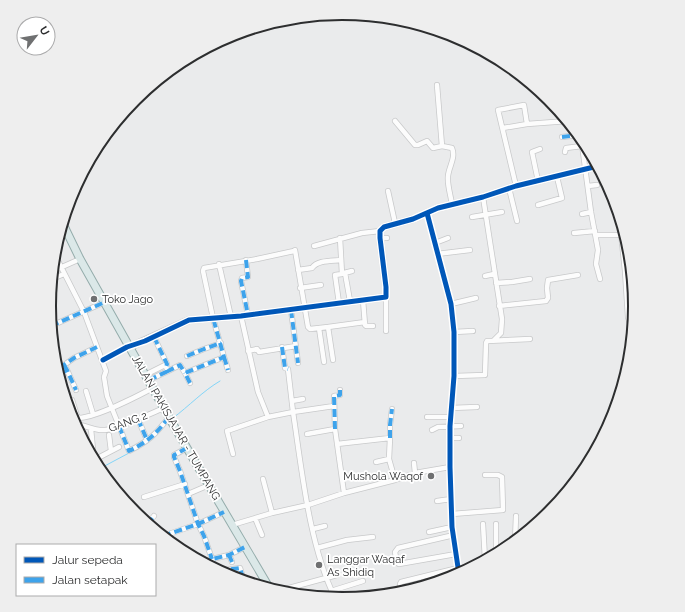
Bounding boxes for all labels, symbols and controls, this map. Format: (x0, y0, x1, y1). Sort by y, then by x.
north arrow (16, 16, 56, 56)
text: U (36, 24, 52, 38)
place label: Toko Jago (102, 293, 154, 306)
marker: Toko Jago (89, 294, 99, 304)
street label: JALAN PAKISJAJAR - TUMPANG (129, 353, 223, 503)
street label: GANG 2 (107, 409, 149, 435)
place label: Mushola Waqof (343, 470, 423, 483)
marker: Mushola Waqof (426, 471, 436, 481)
legend (16, 544, 156, 596)
text: Jalur sepeda (52, 553, 123, 567)
place label: Langgar Waqaf As Shidiq (327, 553, 405, 579)
marker: Langgar Waqaf As Shidiq (314, 560, 324, 570)
text: Jalan setapak (52, 573, 128, 587)

